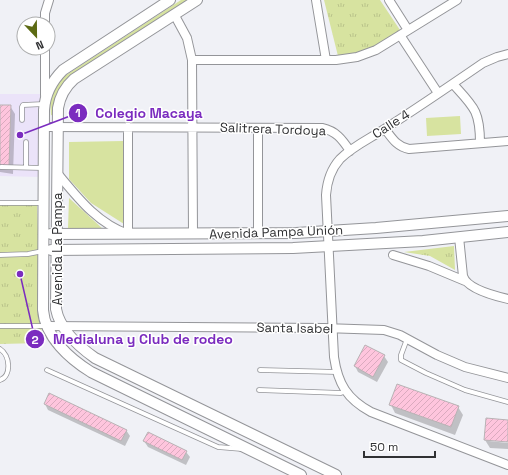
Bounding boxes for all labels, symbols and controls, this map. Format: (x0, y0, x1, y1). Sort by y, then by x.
north arrow (16, 16, 56, 56)
text: N (34, 37, 46, 53)
callout: Colegio Macaya (68, 100, 211, 126)
text: Colegio Macaya (95, 104, 203, 122)
text: 1 (75, 105, 81, 121)
street label: Calle 4 (369, 106, 413, 142)
street label: Salitrera Tordoya (220, 119, 327, 139)
street label: Avenida La Pampa (49, 192, 66, 305)
street label: Avenida Pampa Unión (209, 221, 343, 243)
street label: Santa Isabel (257, 319, 333, 337)
callout: Medialuna y Club de rodeo (25, 326, 241, 352)
text: Medialuna y Club de rodeo (53, 330, 233, 348)
text: 2 (31, 332, 39, 348)
scale bar (364, 433, 435, 459)
text: 50 m (370, 439, 398, 455)

